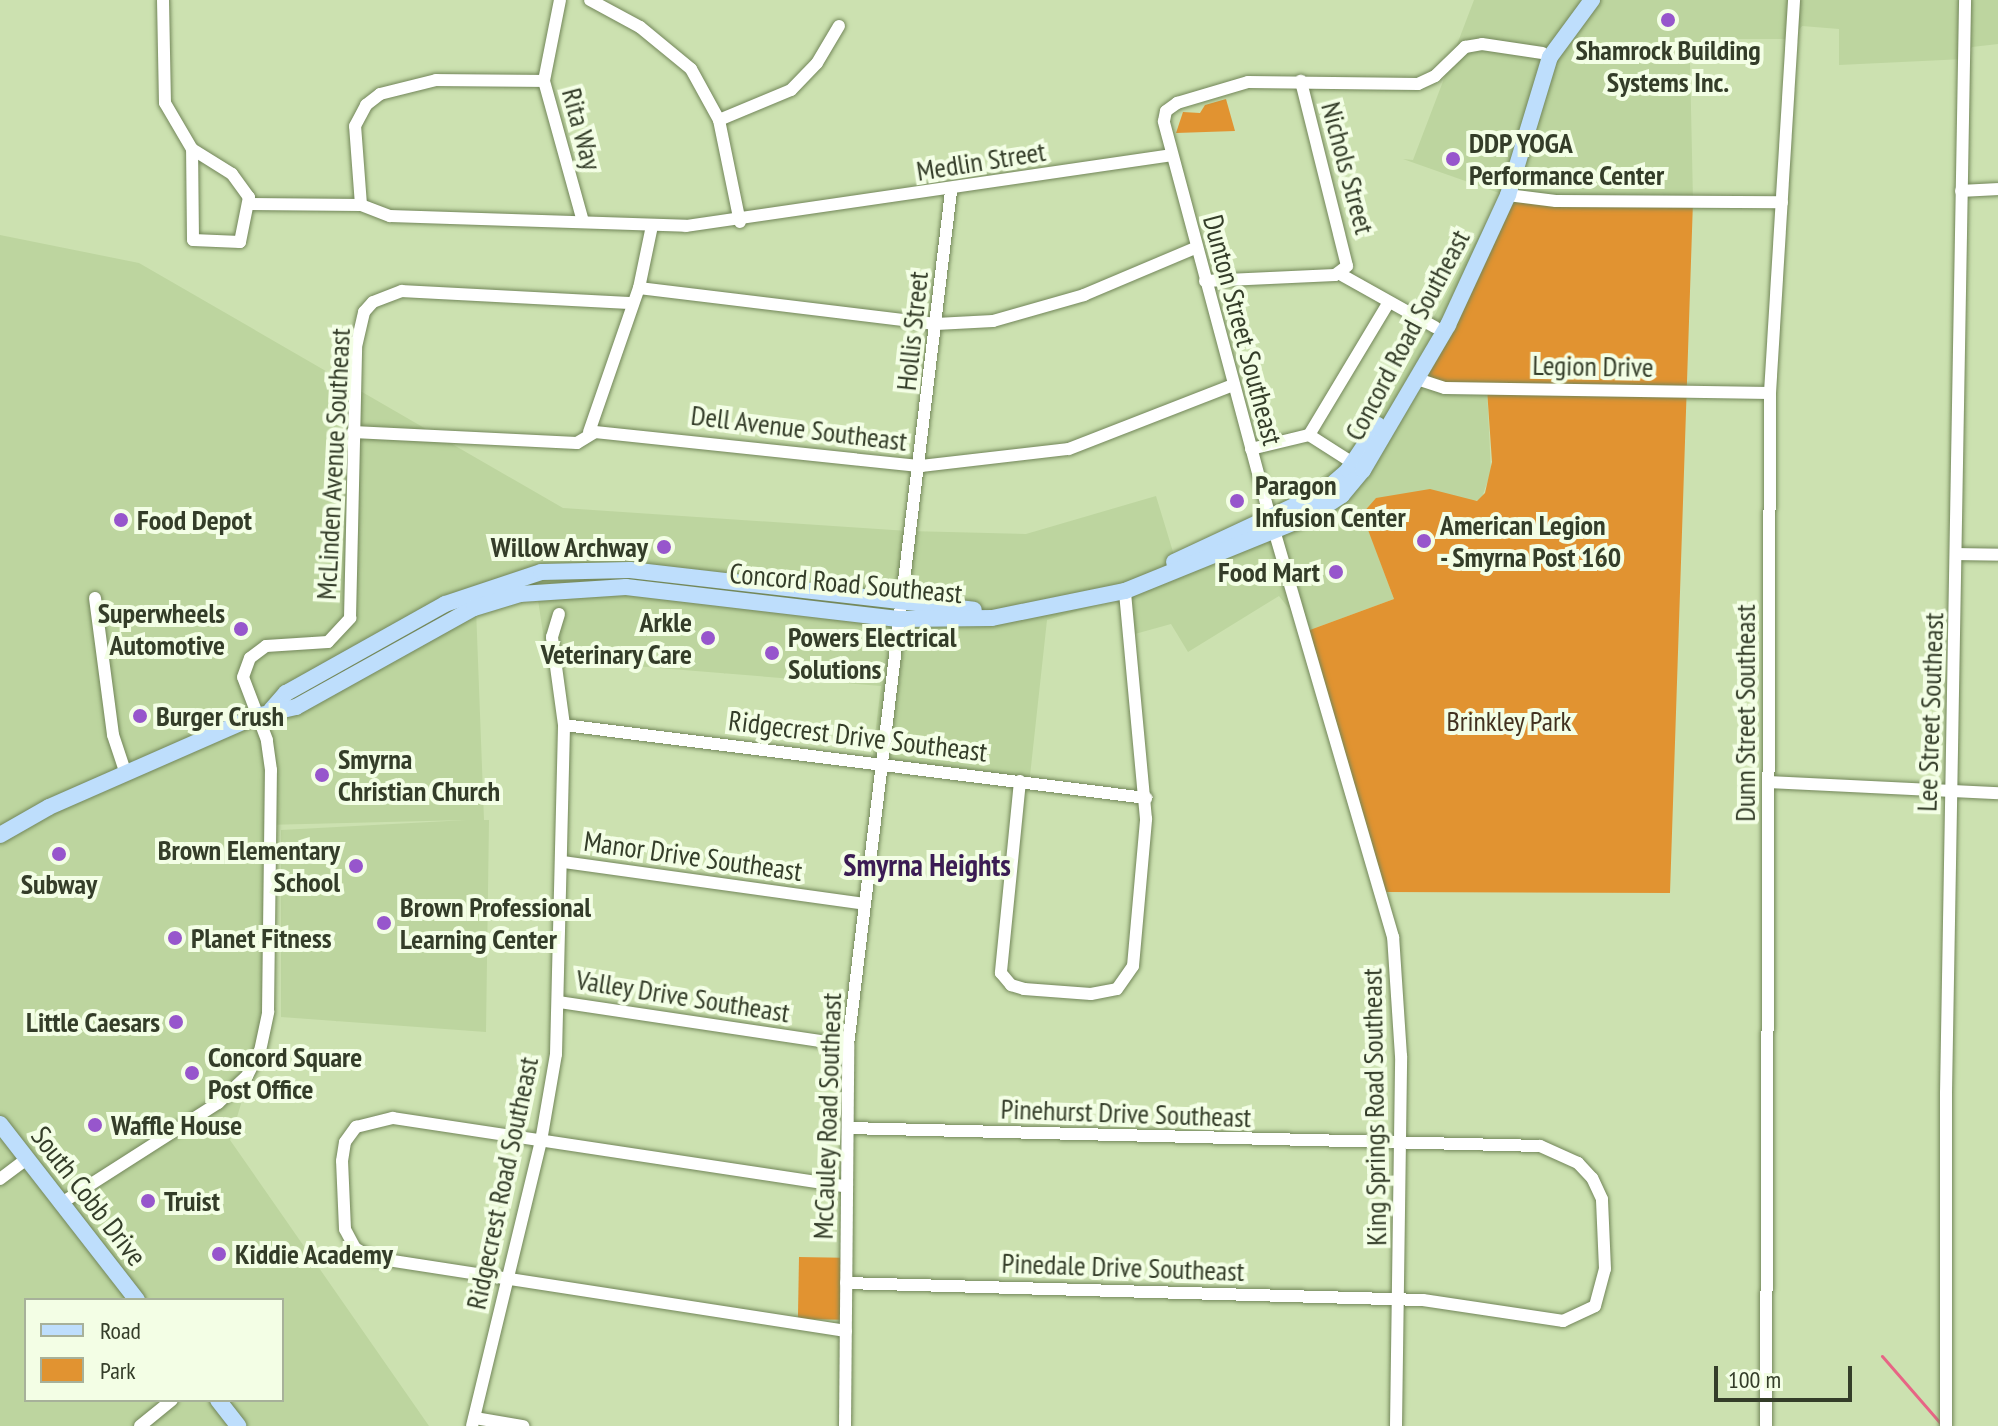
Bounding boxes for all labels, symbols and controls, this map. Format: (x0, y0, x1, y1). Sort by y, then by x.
marker: Shamrock Building Systems Inc. (1659, 11, 1677, 29)
place label: Shamrock Building Systems Inc. (1575, 33, 1761, 99)
street label: Rita Way (555, 84, 609, 174)
street label: Nichols Street (1314, 98, 1382, 238)
place label: DDP YOGA Performance Center (1469, 126, 1665, 192)
street label: Medlin Street (914, 134, 1048, 188)
marker: DDP YOGA Performance Center (1444, 150, 1462, 168)
street label: Dunton Street Southeast (1196, 211, 1290, 449)
street label: Concord Road Southeast (1337, 224, 1477, 446)
street label: Hollis Street (889, 270, 935, 392)
street label: McLinden Avenue Southeast (309, 327, 357, 601)
street label: Legion Drive (1532, 348, 1654, 384)
street label: Dell Avenue Southeast (689, 398, 909, 458)
place label: Paragon Infusion Center (1255, 468, 1406, 534)
marker: Paragon Infusion Center (1226, 490, 1248, 512)
place label: Food Depot (137, 503, 252, 537)
place label: American Legion - Smyrna Post 160 (1440, 508, 1623, 574)
marker: Food Depot (112, 511, 130, 529)
place label: Willow Archway (489, 530, 648, 564)
marker: American Legion - Smyrna Post 160 (1415, 532, 1433, 550)
marker: Willow Archway (655, 538, 673, 556)
place label: Food Mart (1218, 555, 1320, 589)
street label: Concord Road Southeast (728, 556, 964, 610)
marker: Food Mart (1327, 563, 1345, 581)
place label: Superwheels Automotive (98, 596, 225, 662)
street label: Dunn Street Southeast (1728, 604, 1762, 822)
place label: Arkle Veterinary Care (539, 605, 692, 671)
street label: Lee Street Southeast (1910, 612, 1950, 812)
marker: Superwheels Automotive (232, 620, 250, 638)
place label: Powers Electrical Solutions (788, 620, 956, 686)
marker: Arkle Veterinary Care (699, 629, 717, 647)
marker: Powers Electrical Solutions (763, 644, 781, 662)
place label: Burger Crush (156, 699, 284, 733)
street label: Ridgecrest Drive Southeast (727, 703, 989, 769)
park label: Brinkley Park (1446, 704, 1572, 738)
marker: Burger Crush (131, 707, 149, 725)
place label: Smyrna Christian Church (338, 742, 500, 808)
marker: Smyrna Christian Church (313, 766, 331, 784)
street label: Manor Drive Southeast (582, 824, 804, 888)
place label: Brown Elementary School (158, 833, 340, 899)
marker: Subway (50, 845, 68, 863)
district label: Smyrna Heights (843, 847, 1011, 883)
marker: Brown Elementary School (347, 857, 365, 875)
place label: Subway (21, 867, 97, 901)
place label: Brown Professional Learning Center (400, 890, 591, 956)
marker: Brown Professional Learning Center (375, 914, 393, 932)
place label: Planet Fitness (191, 921, 332, 955)
marker: Planet Fitness (166, 929, 184, 947)
street label: Valley Drive Southeast (573, 962, 793, 1030)
street label: King Springs Road Southeast (1355, 968, 1393, 1246)
street label: McCauley Road Southeast (806, 992, 848, 1240)
place label: Little Caesars (26, 1005, 160, 1039)
marker: Little Caesars (167, 1013, 185, 1031)
place label: Concord Square Post Office (208, 1040, 362, 1106)
street label: Ridgecrest Road Southeast (459, 1054, 545, 1312)
marker: Concord Square Post Office (183, 1064, 201, 1082)
street label: Pinehurst Drive Southeast (1000, 1092, 1252, 1134)
place label: Waffle House (111, 1108, 242, 1142)
marker: Waffle House (86, 1116, 104, 1134)
street label: South Cobb Drive (24, 1120, 154, 1272)
place label: Truist (164, 1184, 220, 1218)
marker: Truist (139, 1192, 157, 1210)
place label: Kiddie Academy (235, 1237, 394, 1271)
marker: Kiddie Academy (210, 1245, 228, 1263)
street label: Pinedale Drive Southeast (1001, 1246, 1245, 1288)
legend (24, 1298, 284, 1402)
text: Road (100, 1315, 141, 1346)
scale bar (1718, 1350, 1856, 1400)
text: Park (100, 1355, 136, 1386)
text: 100 m (1728, 1364, 1781, 1395)

